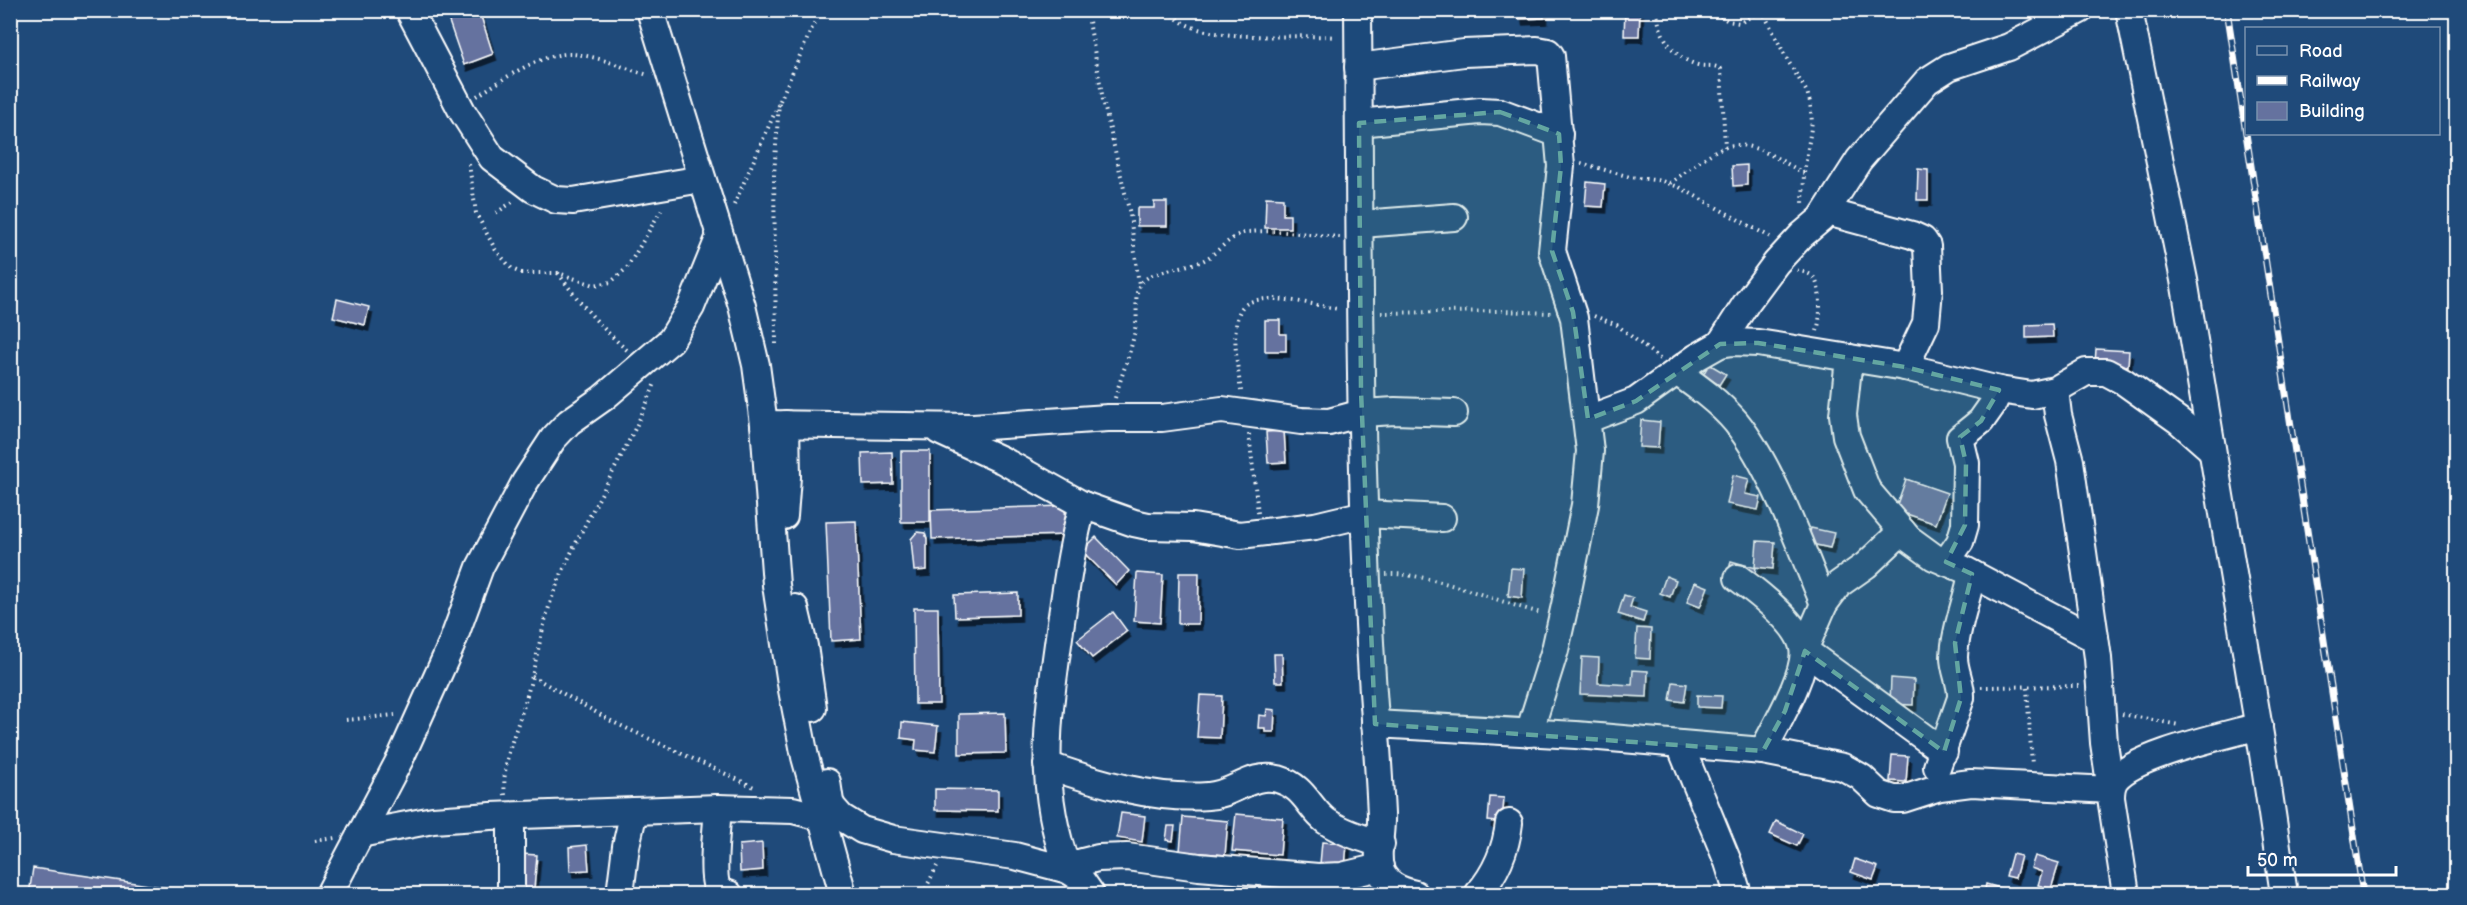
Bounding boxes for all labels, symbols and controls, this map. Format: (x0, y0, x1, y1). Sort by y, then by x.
legend (2245, 27, 2440, 135)
text: Road (2299, 41, 2343, 62)
text: Railway (2299, 71, 2361, 92)
text: Building (2299, 101, 2365, 122)
scale bar (2248, 839, 2396, 877)
text: 50 m (2257, 850, 2298, 871)

